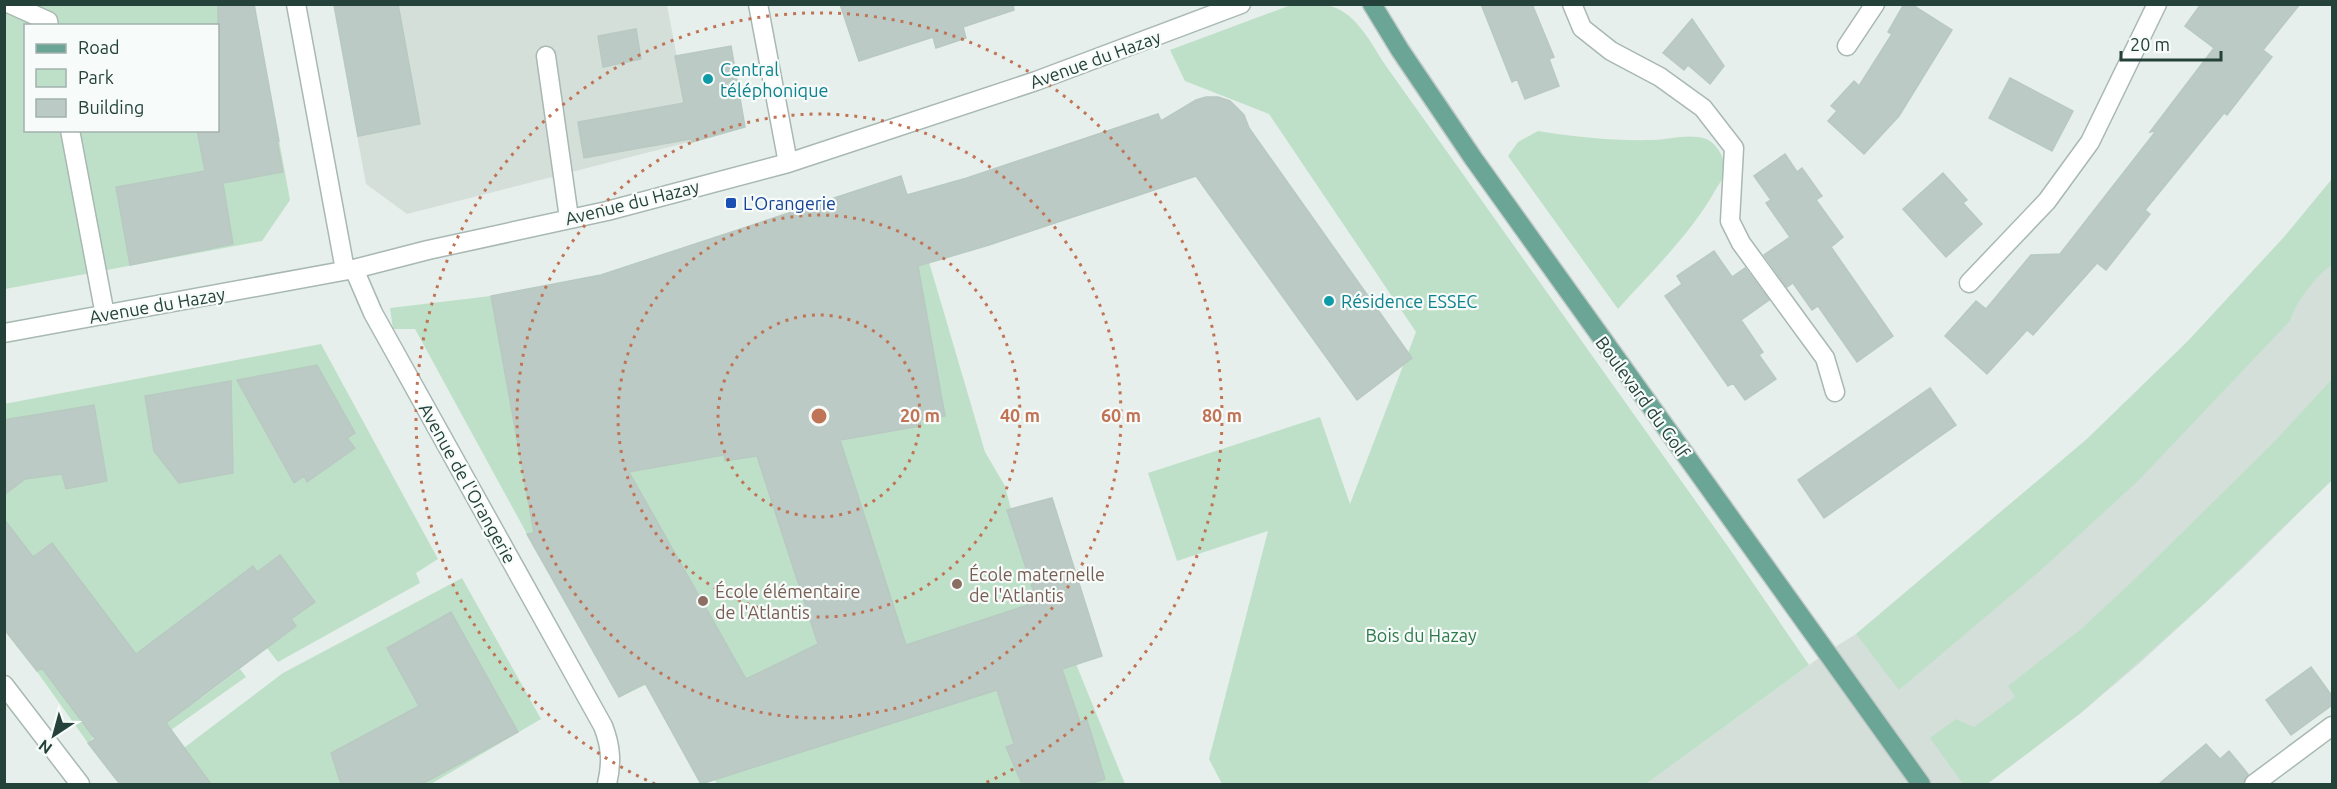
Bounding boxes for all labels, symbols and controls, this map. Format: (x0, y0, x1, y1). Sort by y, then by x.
legend (24, 24, 219, 132)
scale bar (2121, 24, 2222, 62)
street label: Avenue du Hazay (1027, 26, 1163, 92)
text: 20 m (2130, 34, 2170, 54)
text: Road (78, 37, 120, 57)
place label: Central téléphonique (720, 59, 828, 100)
text: Park (78, 67, 114, 87)
marker: Central téléphonique (701, 72, 715, 86)
text: Building (78, 97, 144, 117)
street label: Avenue du Hazay (563, 176, 702, 228)
place label: L'Orangerie (743, 193, 836, 213)
marker: L'Orangerie (724, 196, 738, 210)
street label: Avenue du Hazay (87, 283, 227, 327)
place label: Résidence ESSEC (1341, 291, 1477, 311)
marker: Résidence ESSEC (1322, 294, 1336, 308)
street label: Boulevard du Golf (1592, 332, 1694, 462)
street label: Avenue de l'Orangerie (416, 399, 520, 567)
text: 20 m (900, 405, 940, 425)
text: 40 m (1000, 405, 1040, 425)
text: 60 m (1101, 405, 1141, 425)
text: 80 m (1202, 405, 1242, 425)
centre of rings (809, 406, 829, 426)
place label: École maternelle de l'Atlantis (969, 563, 1105, 605)
marker: École maternelle de l'Atlantis (950, 577, 964, 591)
place label: École élémentaire de l'Atlantis (715, 580, 860, 622)
marker: École élémentaire de l'Atlantis (696, 594, 710, 608)
park label: Bois du Hazay (1365, 625, 1477, 645)
north arrow (24, 705, 84, 765)
text: N (35, 736, 55, 758)

